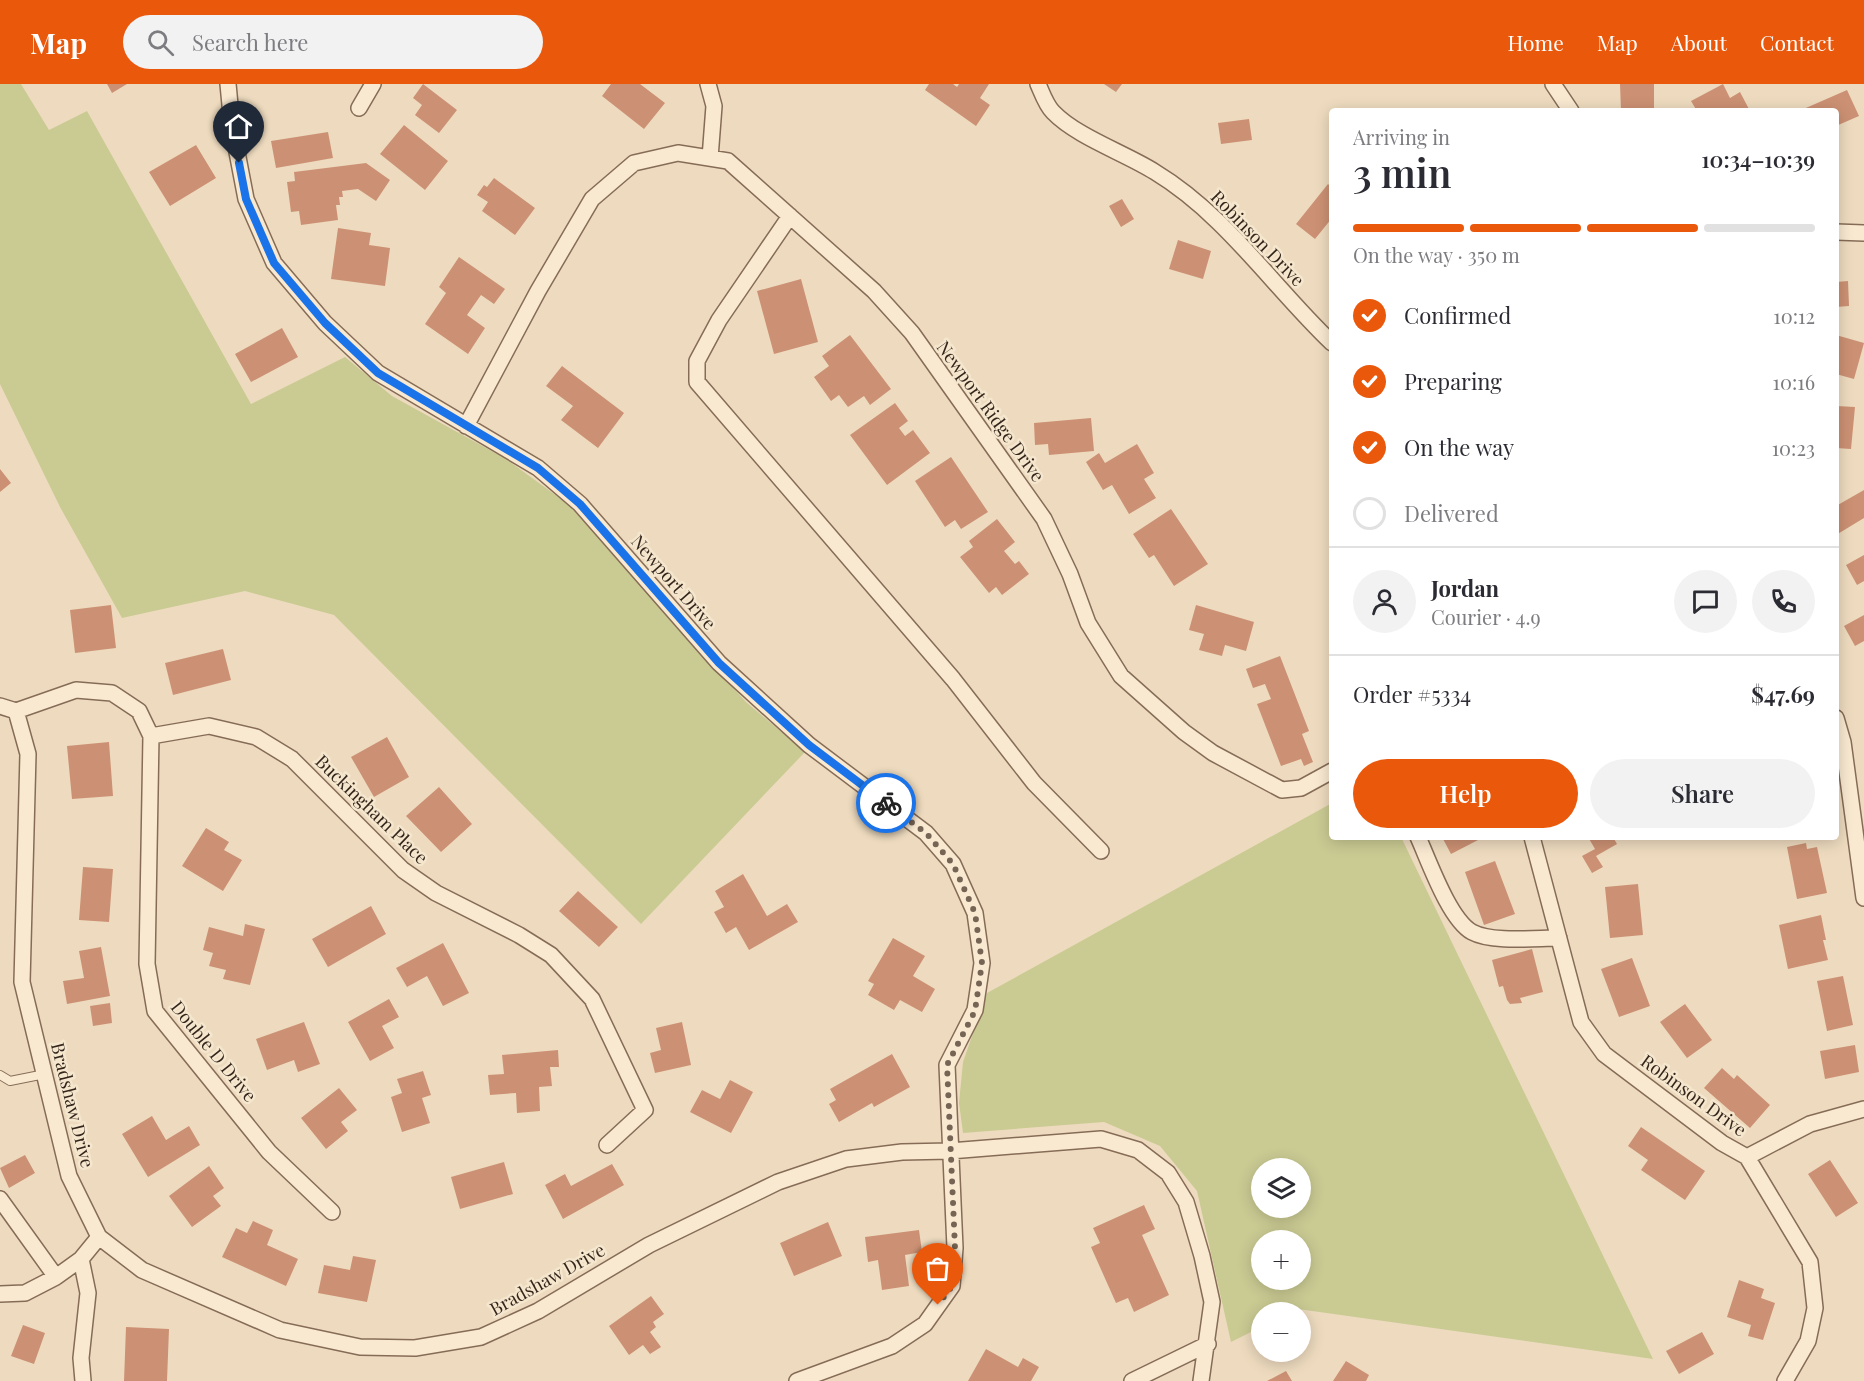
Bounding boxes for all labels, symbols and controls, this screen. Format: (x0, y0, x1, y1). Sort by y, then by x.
search box (123, 15, 543, 69)
text: Map (30, 24, 87, 61)
icon: search (144, 26, 177, 59)
text: Search here (192, 27, 308, 57)
text: Home (1508, 28, 1564, 56)
text: Map (1597, 28, 1638, 56)
text: About (1671, 28, 1727, 56)
text: Contact (1760, 28, 1834, 56)
pin (213, 101, 264, 163)
icon: home (222, 110, 255, 143)
text: Arriving in (1353, 123, 1450, 150)
text: 10:34–10:39 (1701, 144, 1815, 174)
text: 3 min (1353, 146, 1451, 198)
street label: Robinson Drive (1206, 185, 1310, 291)
text: On the way · 350 m (1353, 241, 1520, 268)
icon: check (1353, 299, 1386, 332)
text: Confirmed (1404, 300, 1511, 330)
text: 10:12 (1773, 302, 1815, 329)
street label: Newport Ridge Drive (932, 336, 1050, 486)
icon: check (1353, 365, 1386, 398)
text: Preparing (1404, 366, 1502, 396)
text: 10:16 (1773, 368, 1815, 395)
icon: check (1353, 431, 1386, 464)
text: On the way (1404, 432, 1514, 462)
text: 10:23 (1772, 434, 1815, 461)
text: Delivered (1404, 498, 1499, 528)
street label: Newport Drive (626, 530, 722, 634)
button: person (1353, 570, 1416, 633)
button: chat (1674, 570, 1737, 633)
button: phone (1752, 570, 1815, 633)
text: Jordan (1431, 573, 1499, 603)
text: Courier · 4.9 (1431, 603, 1541, 630)
text: Order #5334 (1353, 679, 1471, 709)
text: $47.69 (1751, 679, 1815, 709)
street label: Buckingham Place (310, 749, 434, 869)
button: Help (1353, 759, 1578, 828)
button: Share (1590, 759, 1815, 828)
courier (856, 773, 916, 833)
icon: bike (870, 787, 903, 820)
street label: Double D Drive (166, 996, 262, 1106)
street label: Bradshaw Drive (46, 1040, 100, 1170)
street label: Robinson Drive (1636, 1049, 1752, 1141)
map controls (1251, 1158, 1311, 1362)
button: layers (1251, 1158, 1311, 1218)
button: + (1251, 1230, 1311, 1290)
street label: Bradshaw Drive (485, 1237, 609, 1321)
pin (912, 1243, 963, 1305)
icon: bag (921, 1252, 954, 1285)
button: − (1251, 1302, 1311, 1362)

